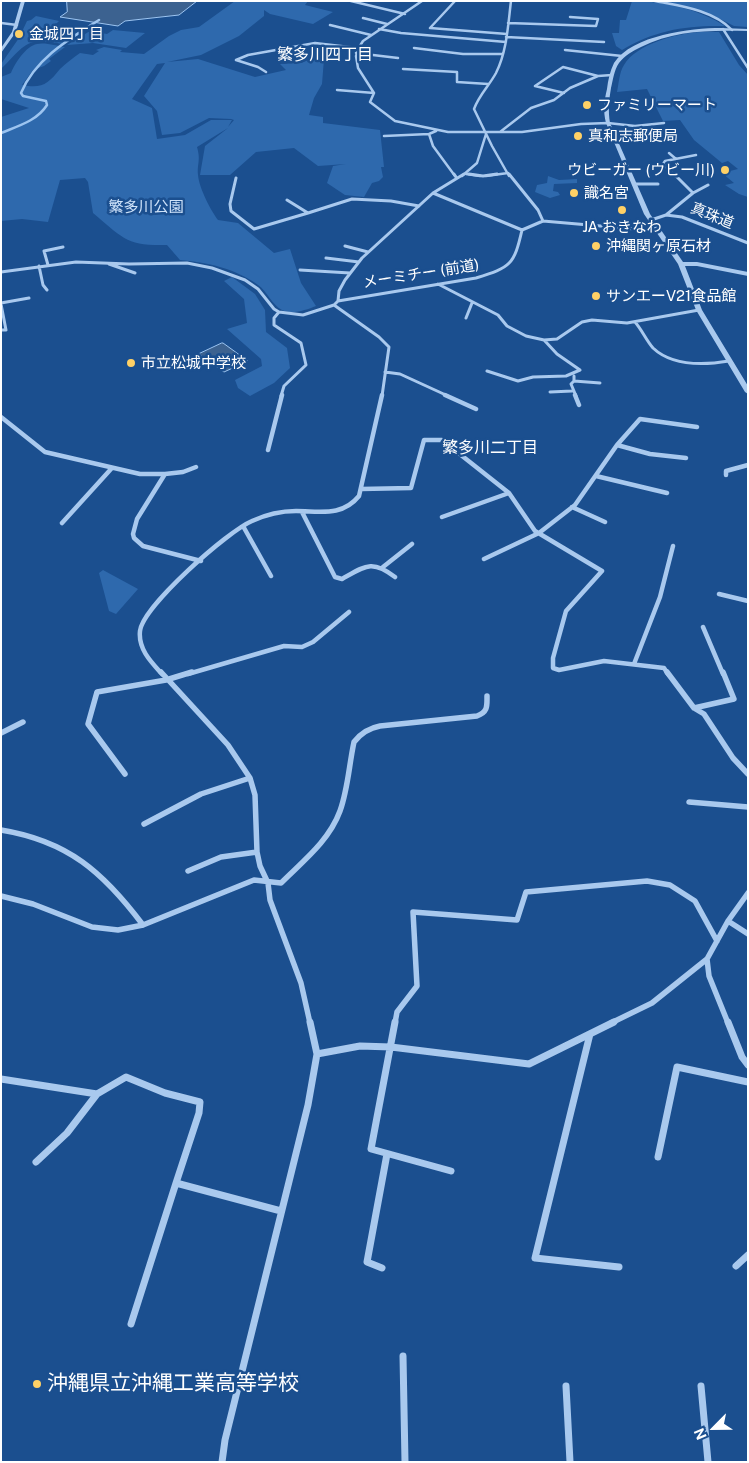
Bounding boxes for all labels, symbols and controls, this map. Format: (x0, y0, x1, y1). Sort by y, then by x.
place label: 金城四丁目 (29, 25, 104, 43)
marker: 金城四丁目 (13, 28, 25, 40)
district label: 繁多川四丁目 (277, 45, 373, 65)
place label: ファミリーマート (597, 96, 717, 114)
marker: ファミリーマート (581, 99, 593, 111)
place label: 真和志郵便局 (588, 127, 678, 145)
marker: 真和志郵便局 (572, 130, 584, 142)
place label: ウビーガー (ウビー川) (567, 161, 715, 179)
marker: ウビーガー (ウビー川) (719, 164, 731, 176)
place label: 識名宮 (584, 184, 629, 202)
marker: 識名宮 (568, 187, 580, 199)
park label: 繁多川公園 (109, 198, 183, 216)
street label: 真珠道 (688, 199, 736, 233)
marker: JA おきなわ (616, 204, 628, 216)
place label: JA おきなわ (582, 218, 662, 236)
place label: 沖縄関ヶ原石材 (606, 237, 711, 255)
marker: 沖縄関ヶ原石材 (590, 240, 602, 252)
street label: メーミチー (前道) (361, 256, 481, 292)
place label: サンエーV21食品館 (606, 287, 736, 305)
marker: サンエーV21食品館 (590, 290, 602, 302)
place label: 市立松城中学校 (141, 354, 246, 372)
marker: 市立松城中学校 (125, 357, 137, 369)
district label: 繁多川二丁目 (442, 438, 538, 458)
place label: 沖縄県立沖縄工業高等学校 (47, 1371, 299, 1397)
marker: 沖縄県立沖縄工業高等学校 (31, 1378, 43, 1390)
north arrow (689, 1403, 739, 1453)
text: N (691, 1426, 710, 1442)

